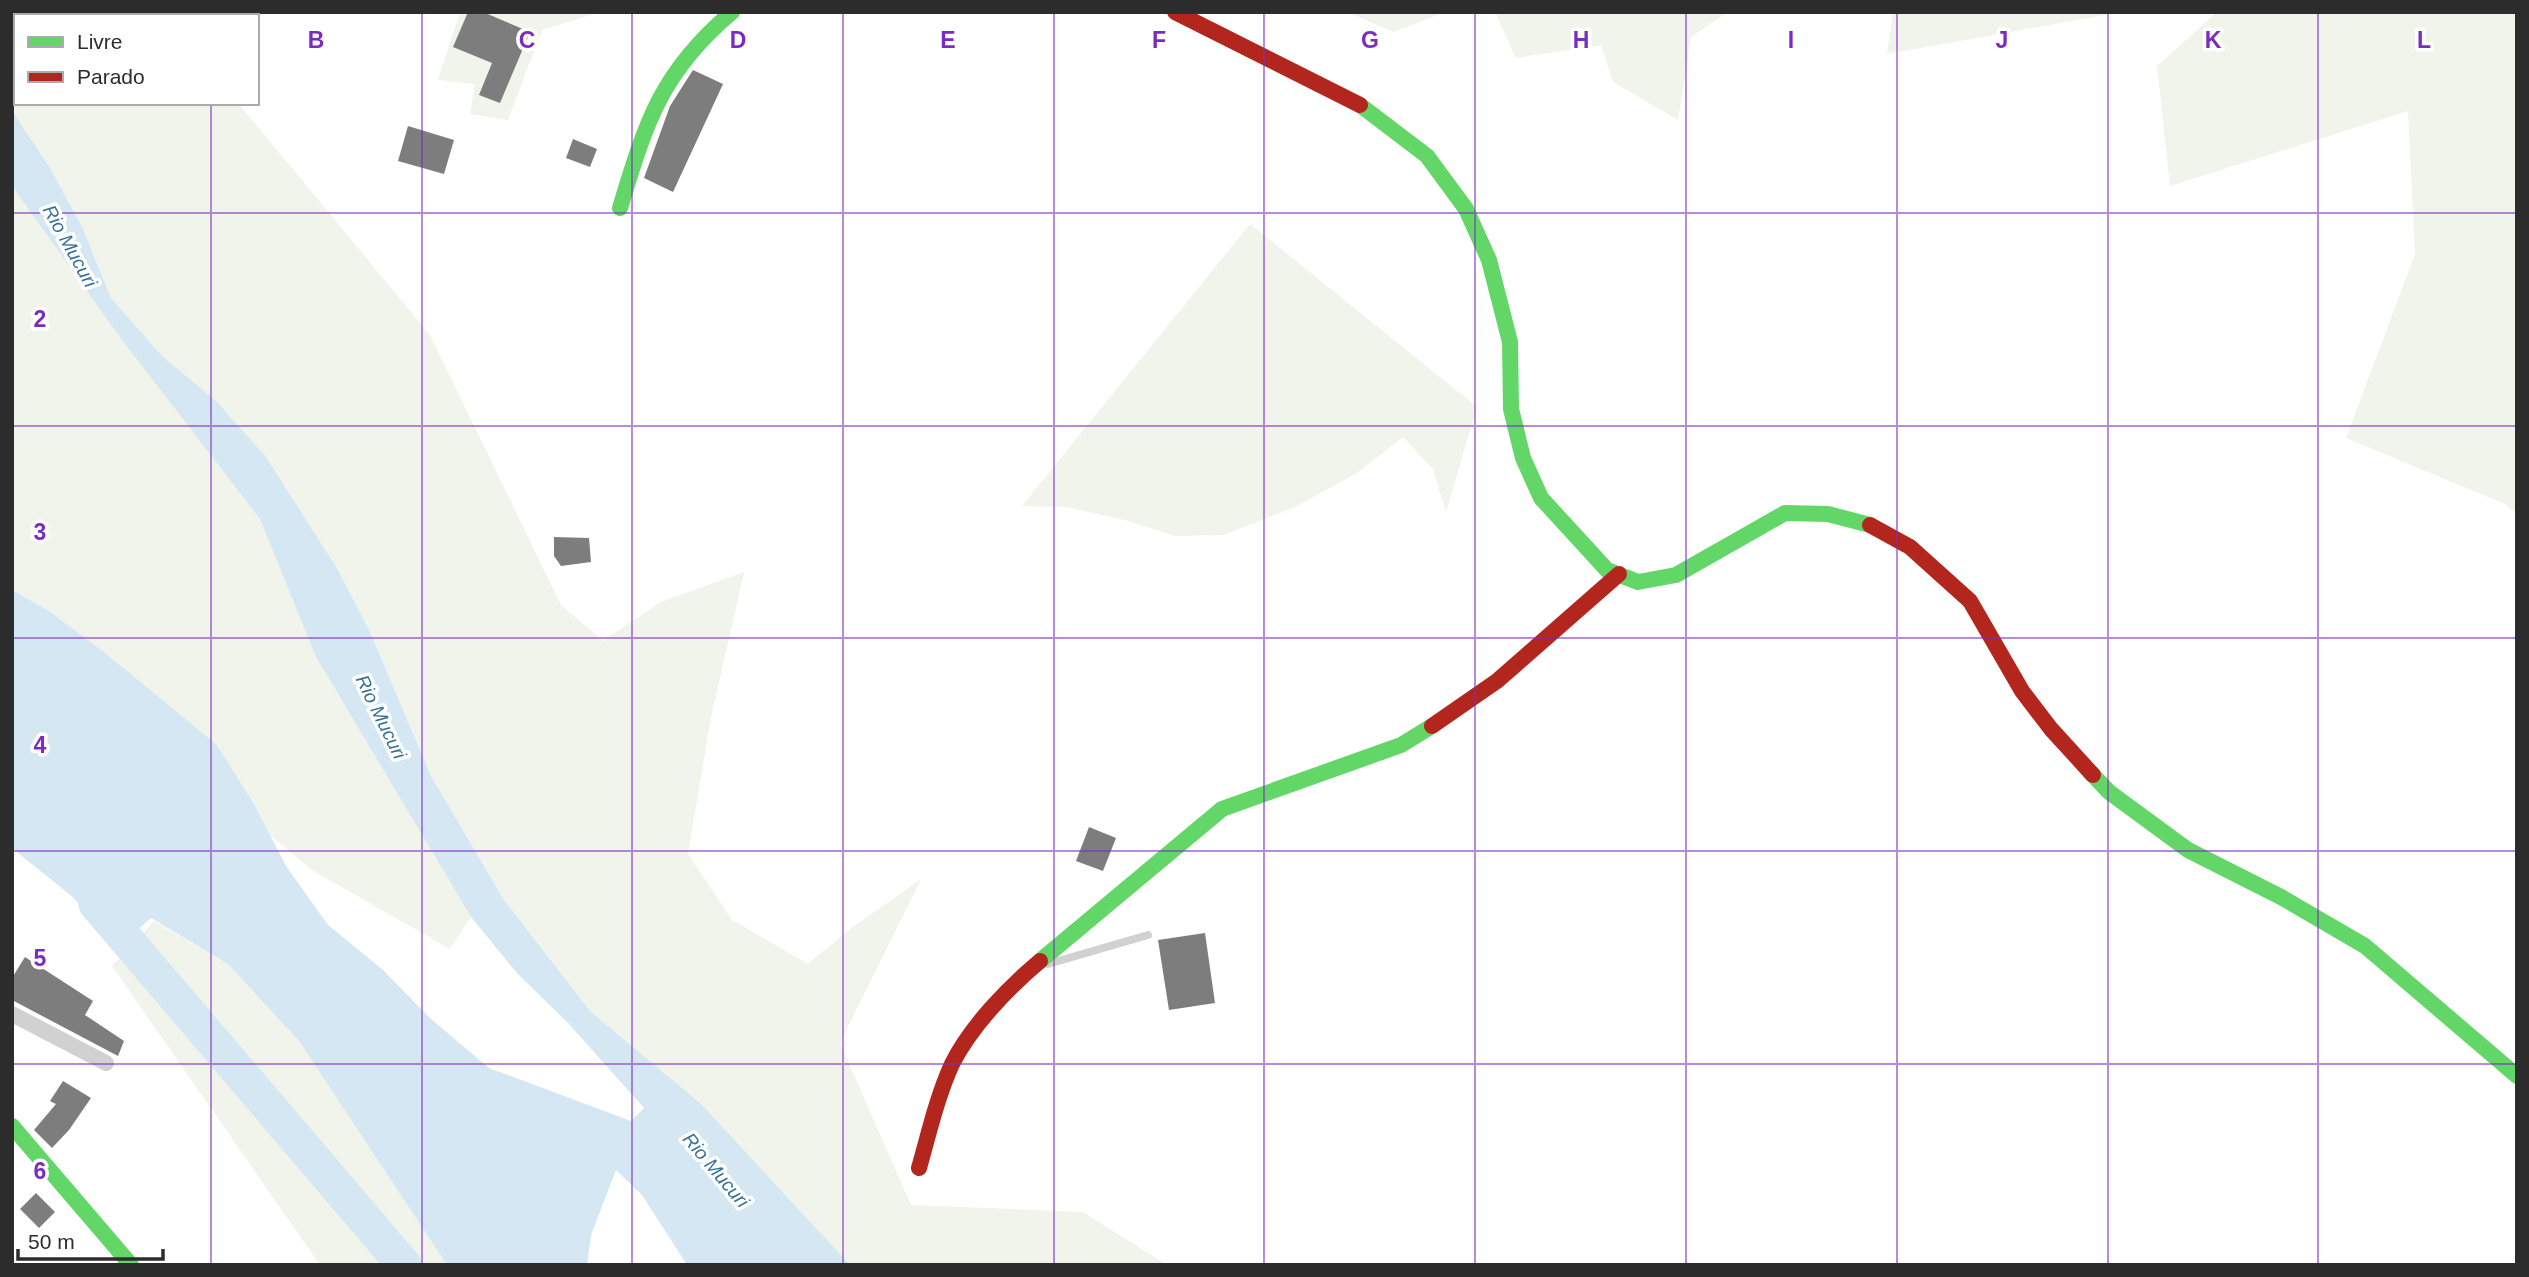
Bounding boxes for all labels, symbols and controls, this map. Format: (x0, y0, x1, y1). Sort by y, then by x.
legend (14, 14, 259, 105)
text: B (308, 27, 324, 53)
text: C (519, 27, 535, 53)
text: D (730, 27, 746, 53)
text: E (940, 27, 956, 53)
text: F (1152, 27, 1166, 53)
text: G (1361, 27, 1379, 53)
text: H (1573, 27, 1589, 53)
text: I (1788, 27, 1794, 53)
text: J (1996, 27, 2008, 53)
text: K (2205, 27, 2222, 53)
text: L (2417, 27, 2431, 53)
text: Livre (77, 30, 123, 53)
text: Parado (77, 65, 145, 88)
water label: Rio Mucuri (39, 201, 102, 291)
text: 2 (34, 306, 46, 332)
text: 3 (34, 519, 46, 545)
water label: Rio Mucuri (352, 672, 411, 763)
text: 4 (34, 732, 47, 758)
text: 5 (34, 945, 47, 971)
water label: Rio Mucuri (679, 1128, 754, 1212)
text: 6 (34, 1158, 46, 1184)
scale bar (18, 1218, 163, 1262)
text: 50 m (28, 1230, 75, 1253)

